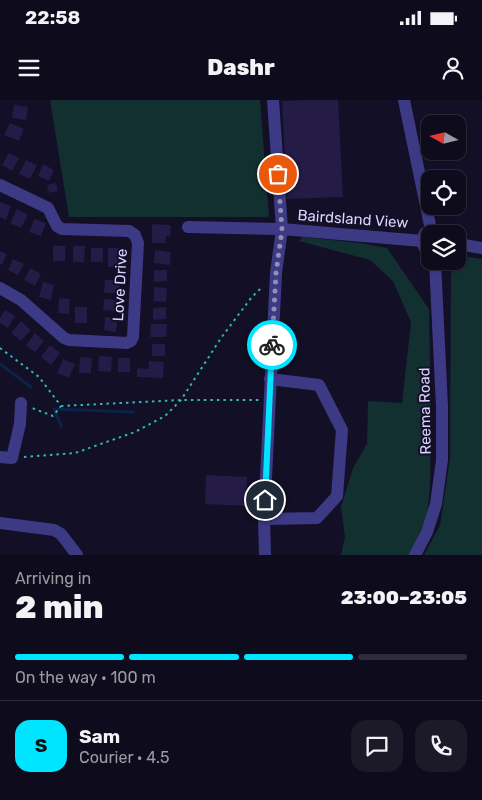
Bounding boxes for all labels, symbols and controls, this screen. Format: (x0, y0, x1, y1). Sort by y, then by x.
text: 22:58 (25, 6, 80, 29)
icon: menu (15, 54, 43, 82)
text: Dashr (207, 54, 275, 81)
icon: person (439, 54, 467, 82)
north arrow (421, 115, 466, 160)
map controls (421, 115, 466, 270)
pin (257, 153, 299, 195)
icon: bag (264, 160, 292, 188)
button: locate (421, 170, 466, 215)
street label: Bairdsland View (297, 206, 409, 232)
button: layers (421, 225, 466, 270)
street label: Love Drive (109, 248, 131, 322)
courier (247, 320, 297, 370)
icon: bike (258, 331, 286, 359)
street label: Reema Road (415, 367, 435, 455)
pin (244, 479, 286, 521)
icon: home (251, 486, 279, 514)
text: Arriving in (15, 569, 91, 588)
text: 23:00–23:05 (341, 586, 467, 609)
text: 2 min (15, 588, 104, 626)
text: On the way · 100 m (15, 668, 156, 687)
button: chat (351, 720, 403, 772)
button: phone (415, 720, 467, 772)
text: Sam (79, 725, 120, 748)
text: S (35, 734, 47, 757)
text: Courier · 4.5 (79, 748, 169, 767)

